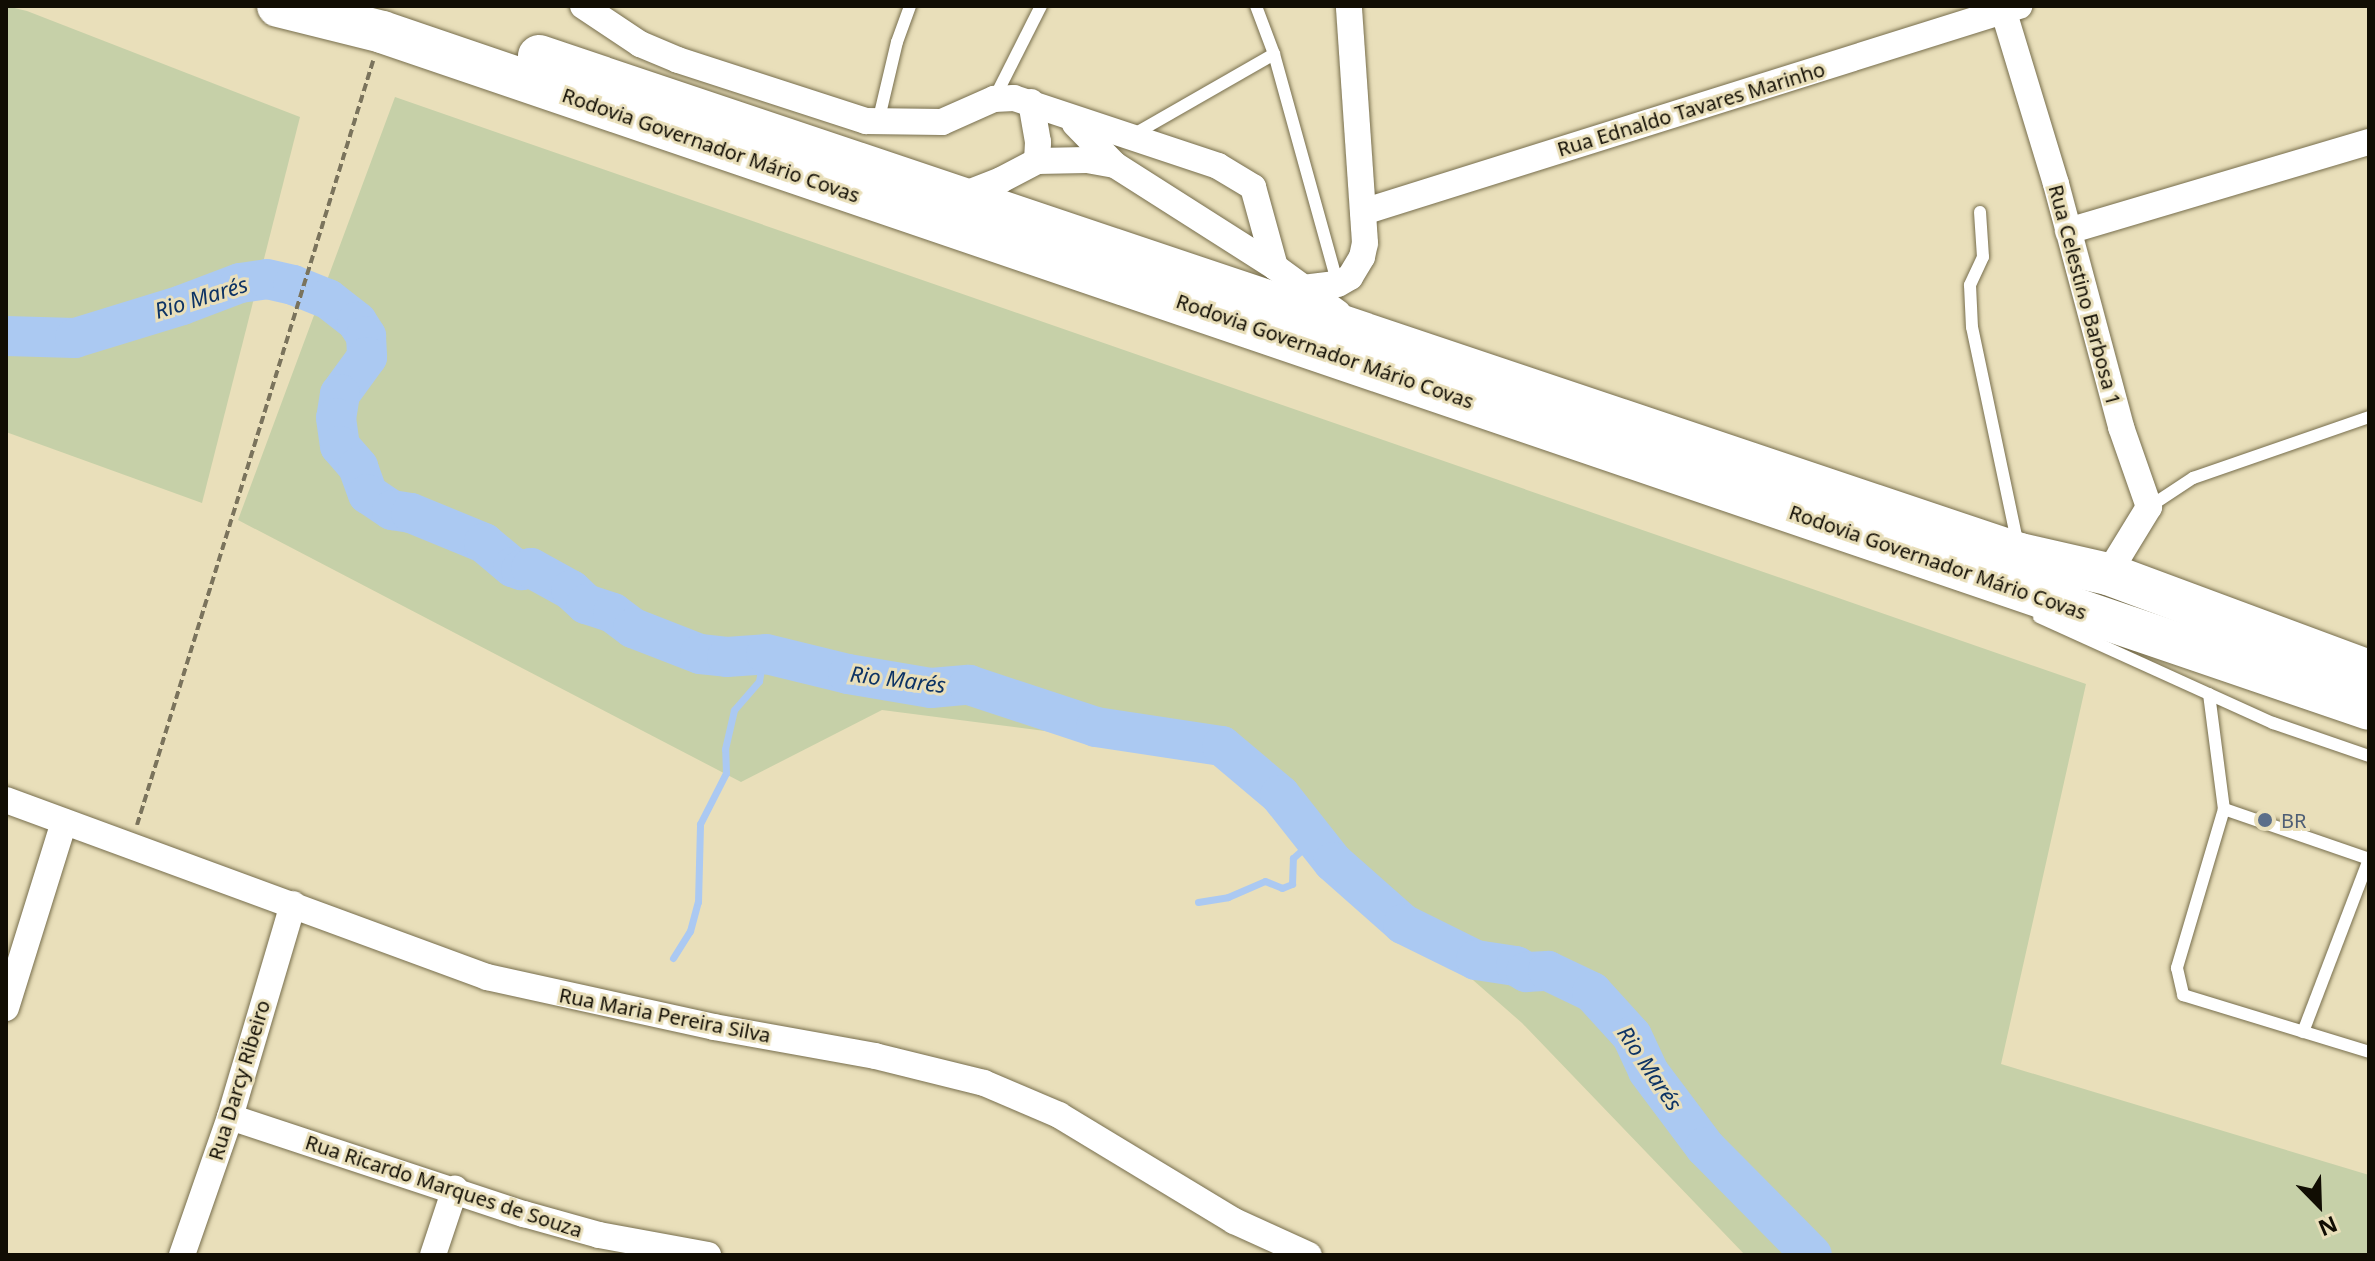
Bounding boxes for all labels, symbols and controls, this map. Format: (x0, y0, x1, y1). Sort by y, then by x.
street label: Rua Ednaldo Tavares Marinho (1554, 57, 1828, 161)
street label: Rodovia Governador Mário Covas (559, 83, 863, 207)
street label: Rua Celestino Barbosa 1 (2044, 182, 2126, 408)
water label: Rio Marés (151, 270, 251, 324)
street label: Rodovia Governador Mário Covas (1173, 289, 1477, 413)
street label: Rodovia Governador Mário Covas (1786, 500, 2090, 624)
water label: Rio Marés (849, 660, 947, 698)
place label: BR (2281, 808, 2306, 832)
marker: BR (2256, 811, 2274, 829)
street label: Rua Maria Pereira Silva (557, 983, 773, 1047)
street label: Rua Darcy Ribeiro (203, 997, 275, 1163)
water label: Rio Marés (1612, 1021, 1688, 1115)
street label: Rua Ricardo Marques de Souza (302, 1130, 586, 1242)
north arrow (2279, 1165, 2359, 1245)
text: N (2314, 1210, 2342, 1244)

